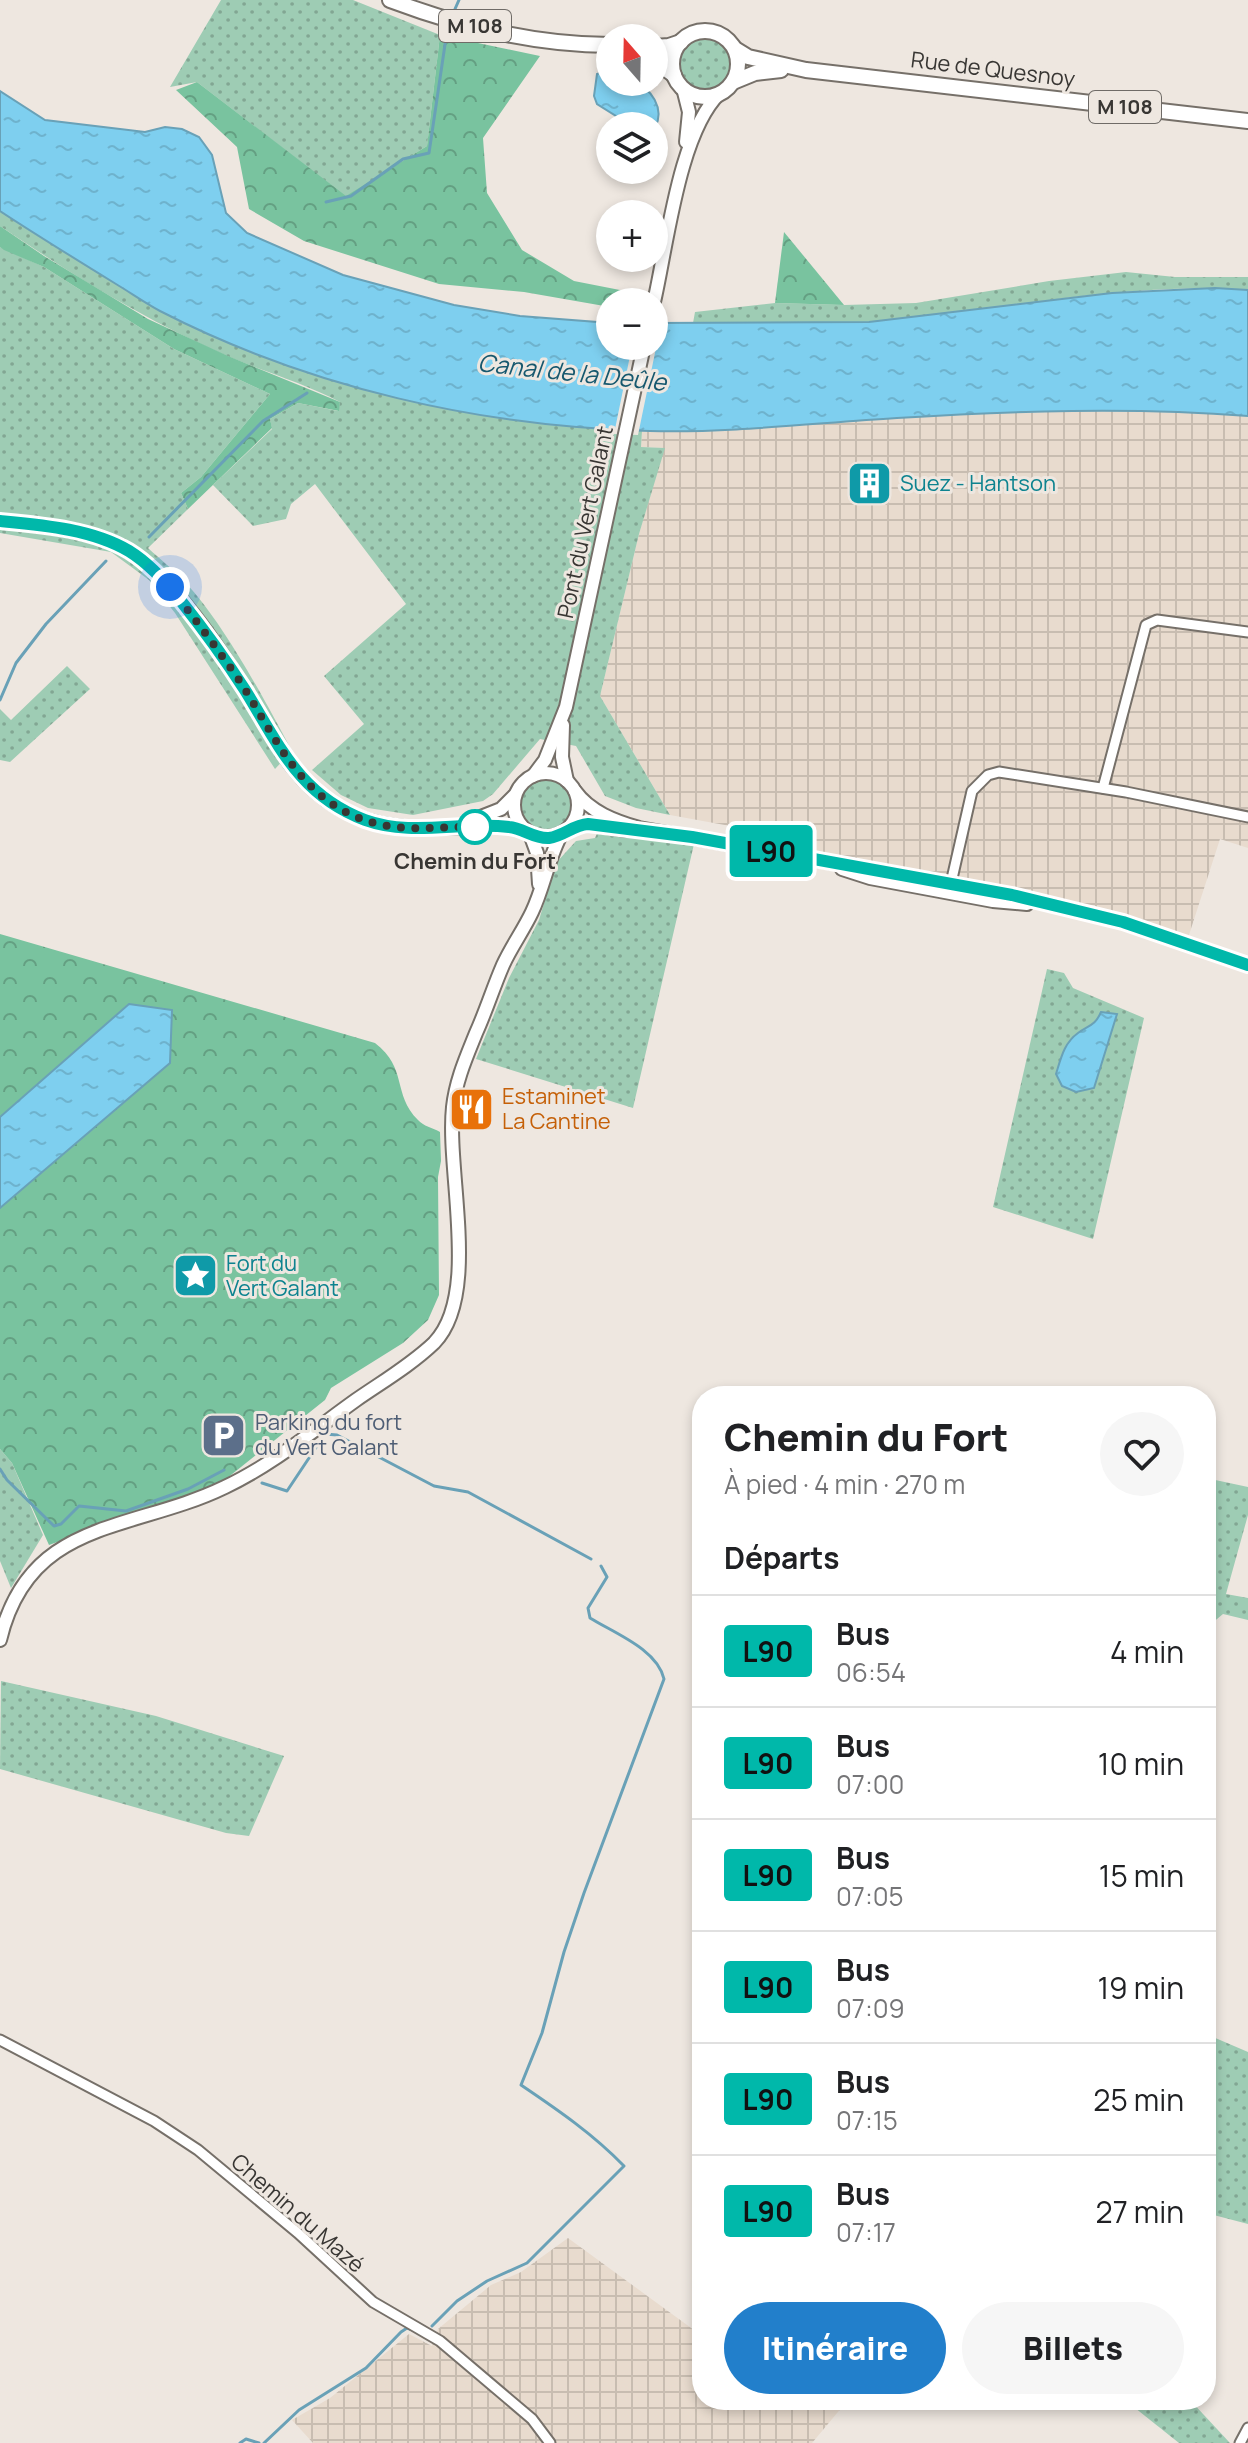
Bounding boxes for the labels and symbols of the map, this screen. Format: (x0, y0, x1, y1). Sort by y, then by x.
road number: M 108 (439, 10, 511, 42)
north arrow (596, 24, 668, 96)
street label: Rue de Quesnoy (909, 44, 1077, 94)
road number: M 108 (1089, 91, 1161, 123)
water label: Canal de la Deûle (476, 345, 670, 398)
street label: Pont du Vert Galant (550, 423, 620, 621)
building icon: Suez - Hantson (845, 459, 893, 507)
place label: Suez - Hantson (900, 468, 1056, 498)
your location (150, 567, 190, 607)
marker: Chemin du Fort (458, 810, 492, 844)
line badge: L90 (725, 825, 817, 877)
place label: Chemin du Fort (394, 846, 556, 876)
place label: Estaminet La Cantine (502, 1081, 611, 1136)
restaurant icon: Estaminet La Cantine (447, 1085, 495, 1133)
place label: Fort du Vert Galant (226, 1248, 339, 1303)
place icon: Fort du Vert Galant (171, 1252, 219, 1300)
place label: Parking du fort du Vert Galant (255, 1407, 402, 1462)
parking icon: Parking du fort du Vert Galant (200, 1411, 248, 1459)
street label: Chemin du Mazé (225, 2147, 371, 2279)

